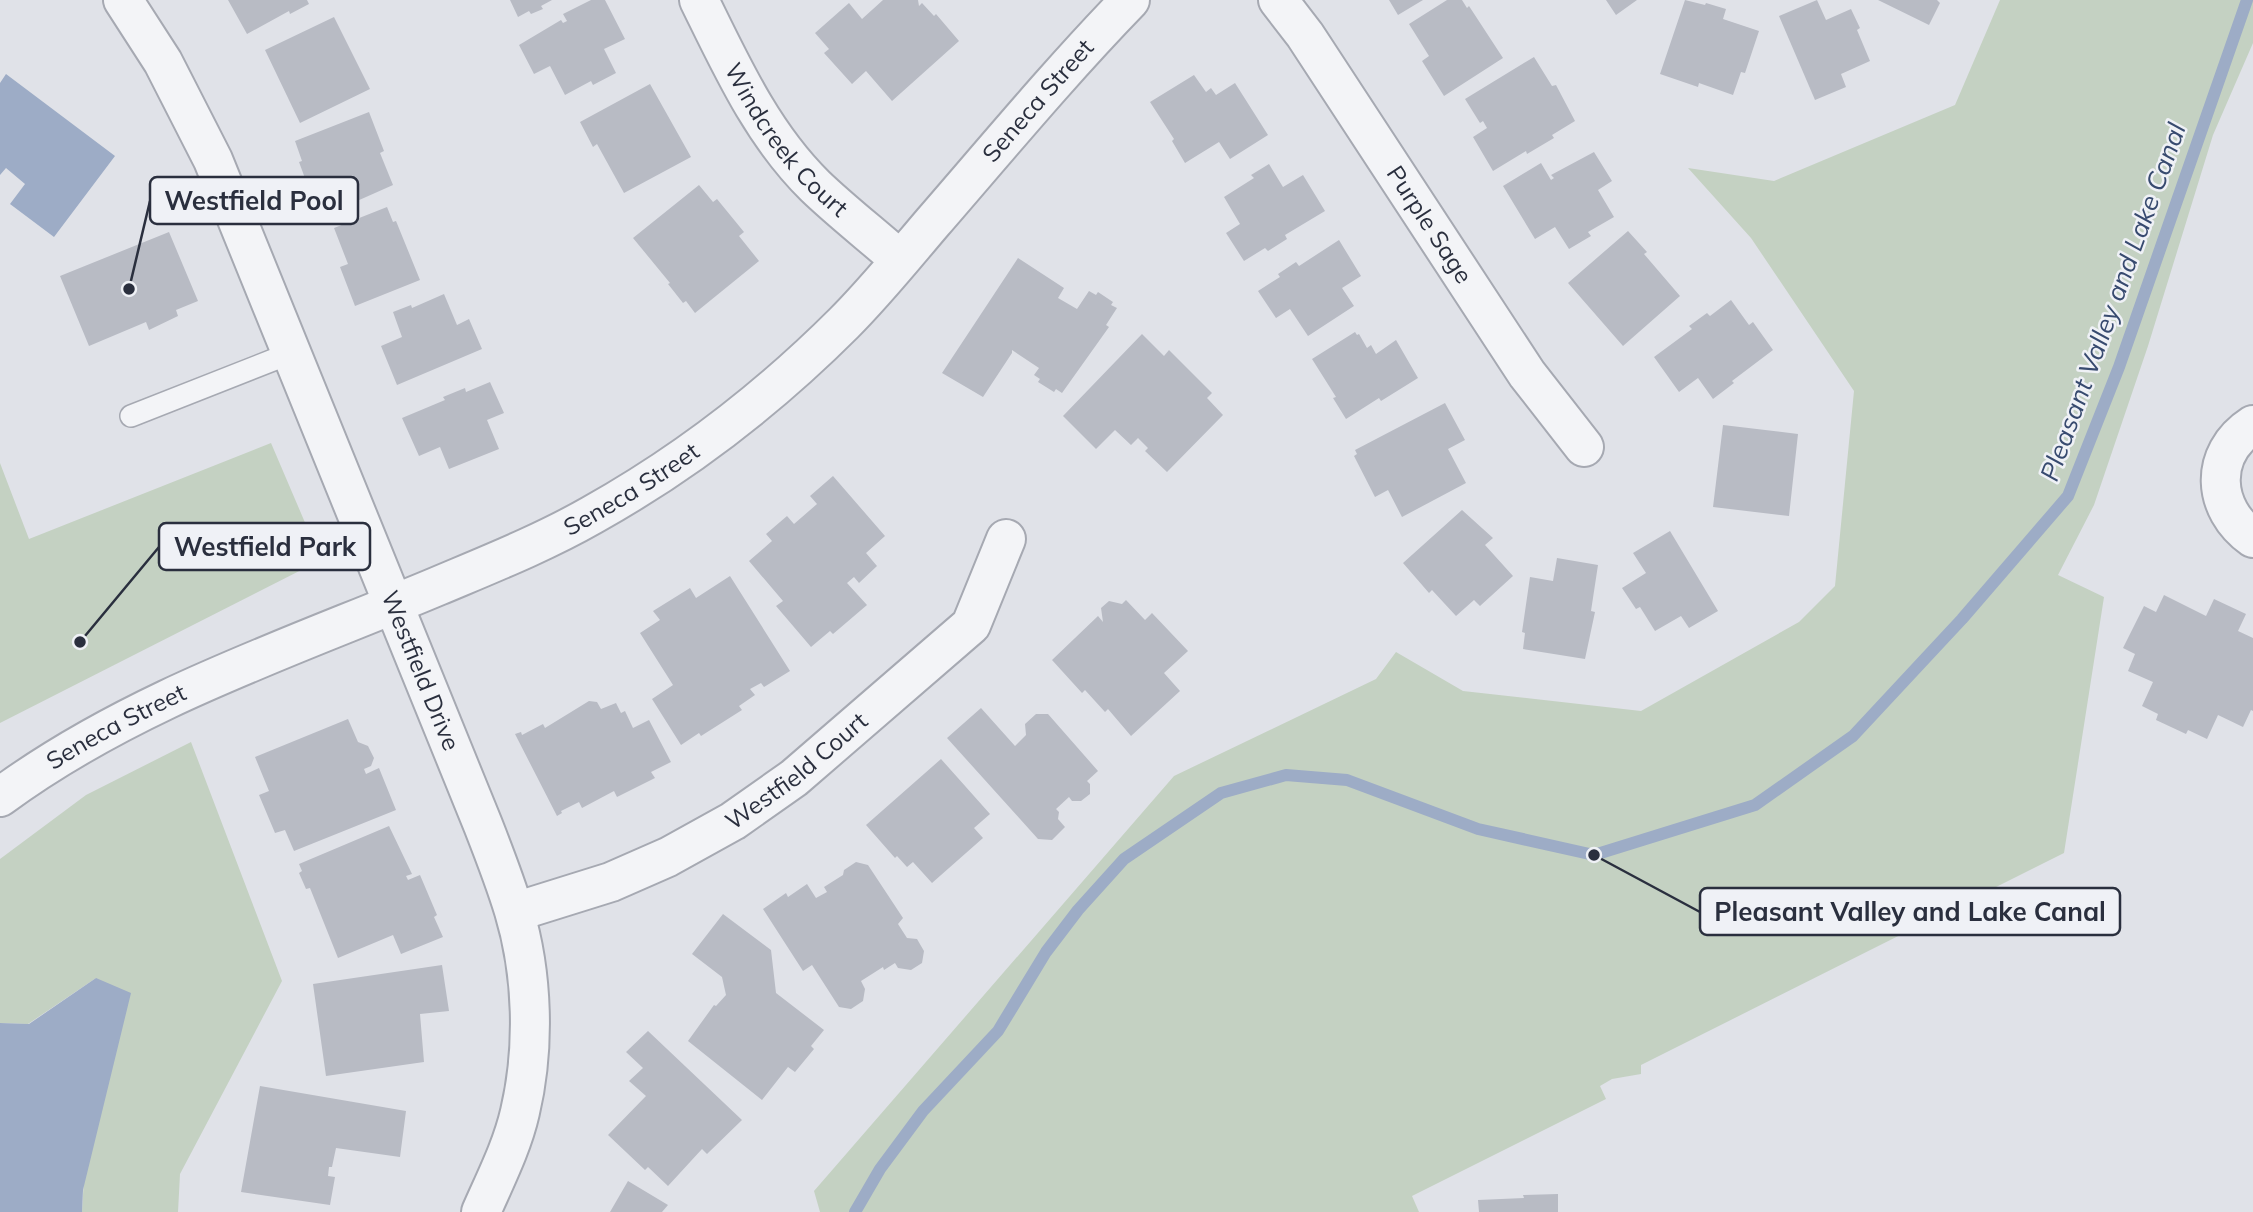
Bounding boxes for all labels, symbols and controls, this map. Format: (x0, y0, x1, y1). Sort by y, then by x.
street label: Seneca Street (975, 32, 1099, 168)
street label: Windcreek Court (719, 57, 855, 223)
water label: Pleasant Valley and Lake Canal (2032, 118, 2193, 485)
street label: Purple Sage (1381, 160, 1479, 289)
callout: Westfield Pool (150, 177, 358, 224)
text: Westfield Pool (164, 184, 344, 217)
street label: Seneca Street (558, 436, 705, 542)
callout: Westfield Park (159, 523, 370, 570)
text: Westfield Park (174, 530, 357, 563)
street label: Westfield Drive (375, 586, 467, 755)
street label: Seneca Street (40, 677, 190, 776)
street label: Westfield Court (719, 705, 873, 836)
callout: Pleasant Valley and Lake Canal (1700, 888, 2120, 935)
text: Pleasant Valley and Lake Canal (1714, 895, 2106, 928)

